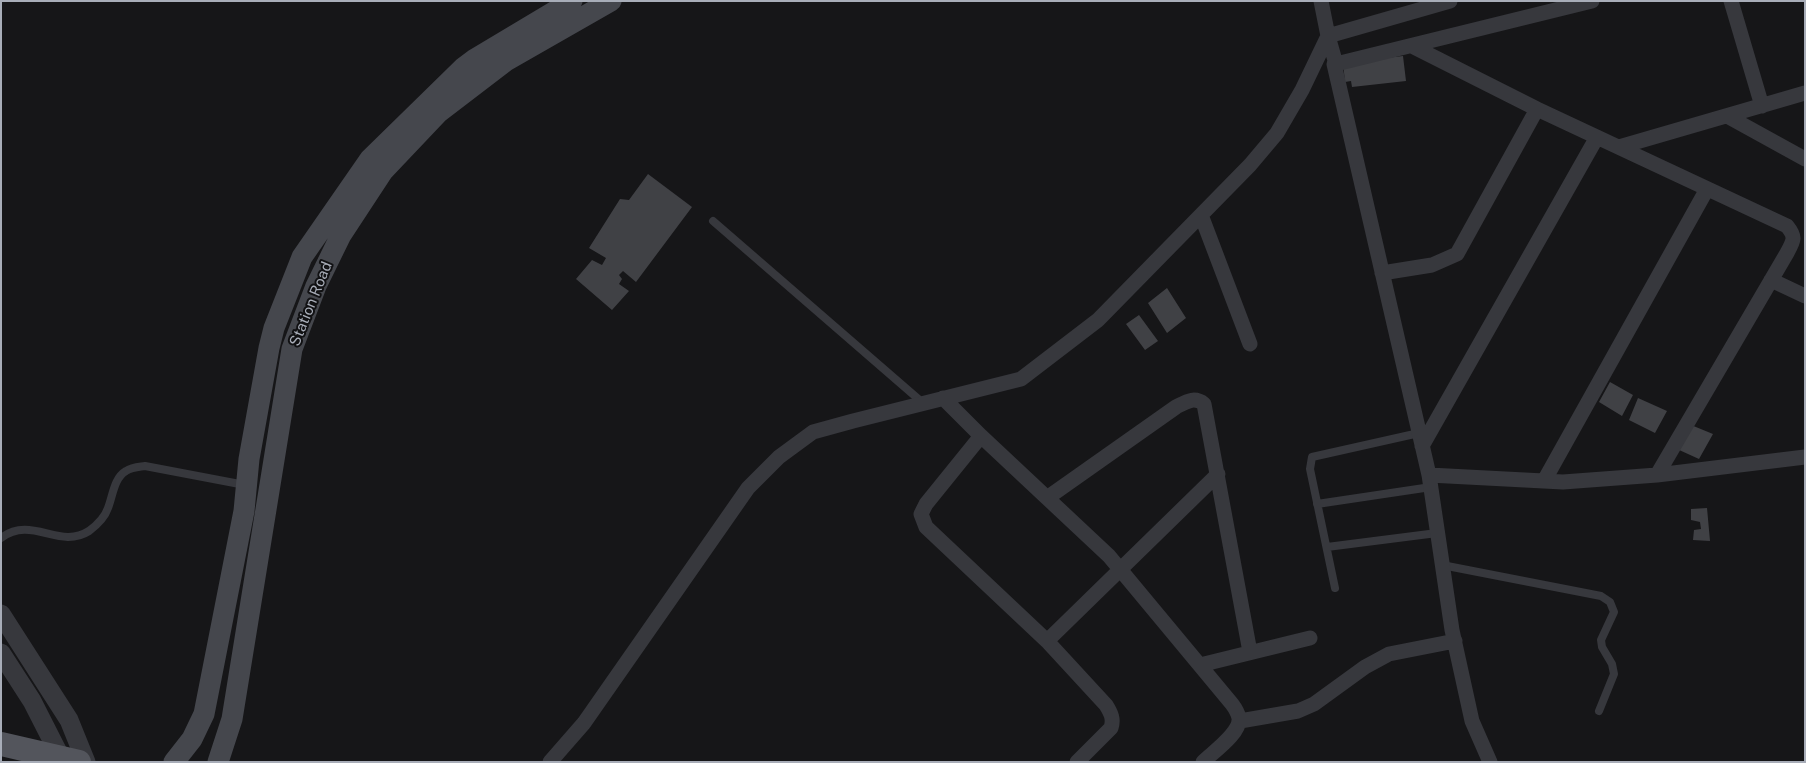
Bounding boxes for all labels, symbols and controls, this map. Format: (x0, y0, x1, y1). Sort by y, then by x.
street label: Station Road (286, 259, 336, 349)

